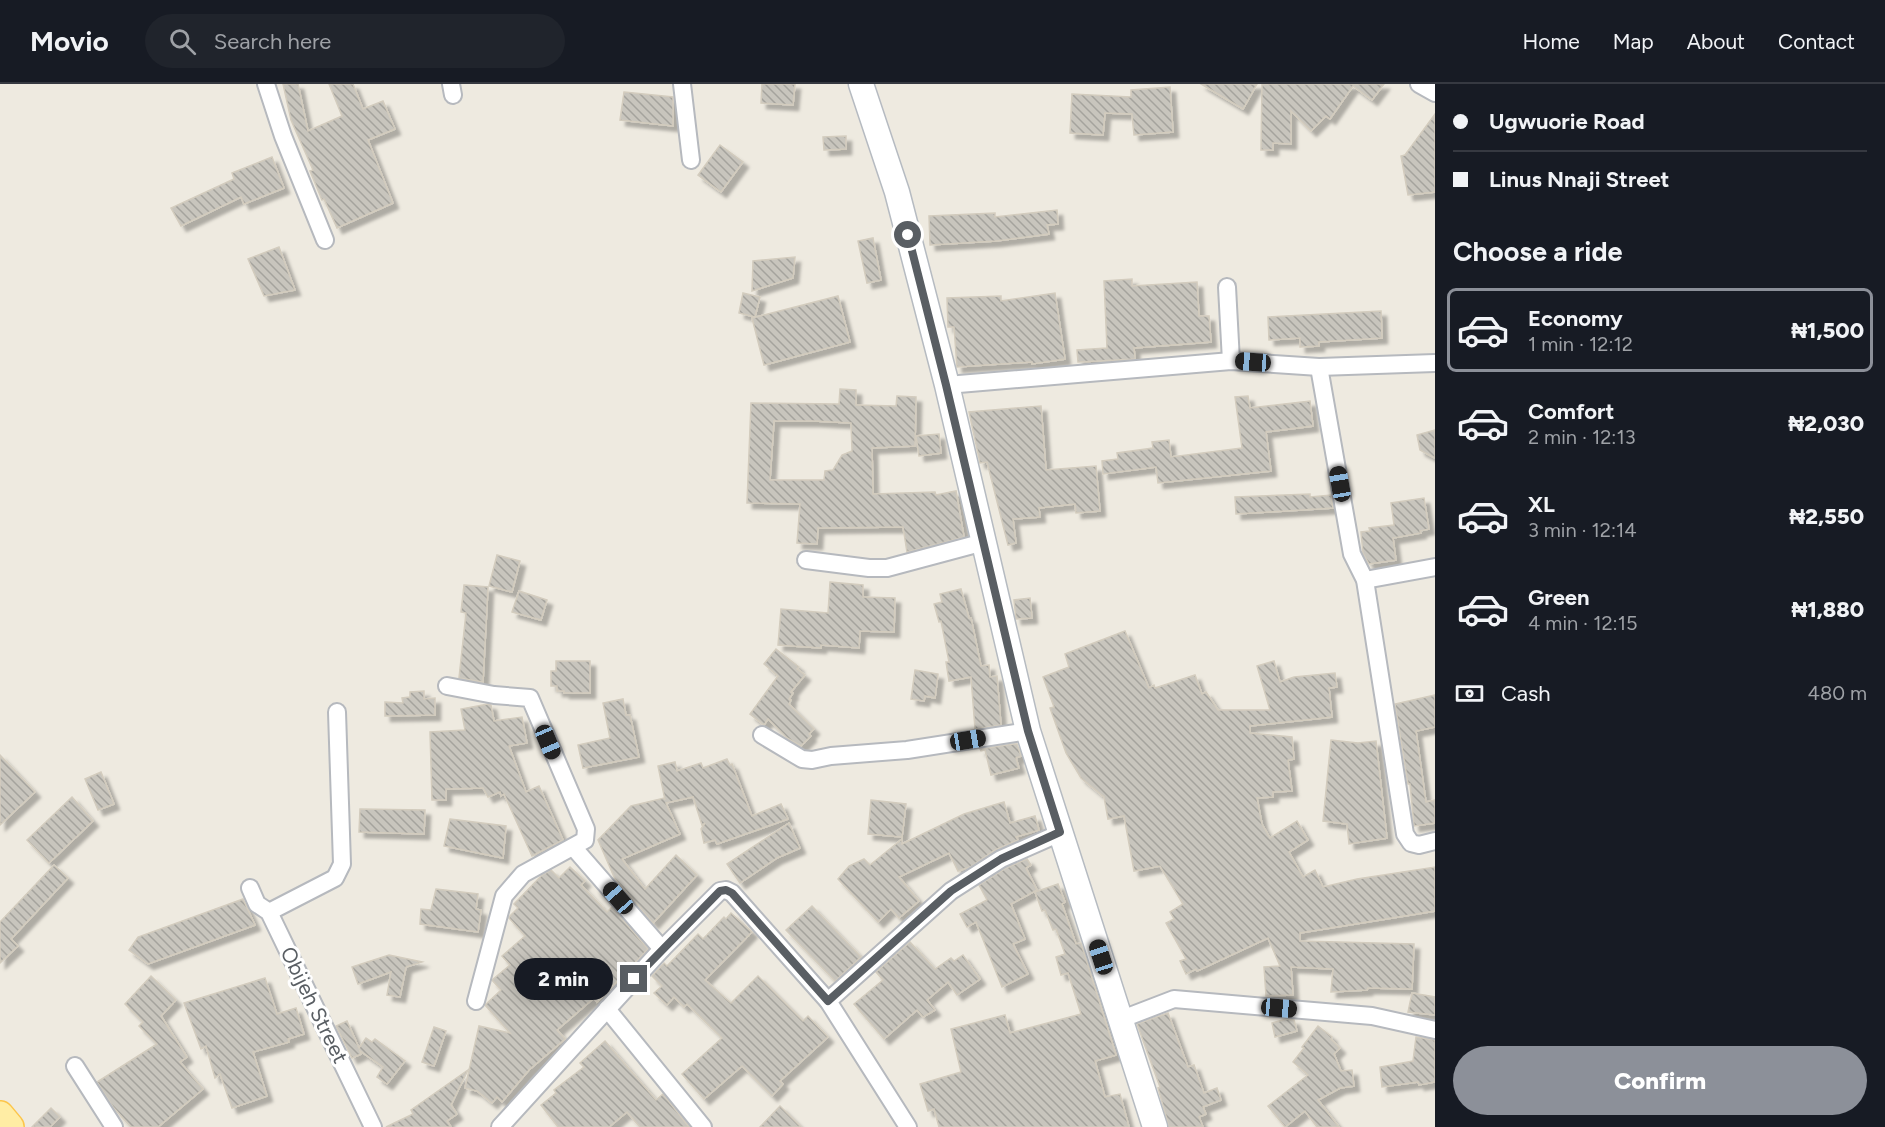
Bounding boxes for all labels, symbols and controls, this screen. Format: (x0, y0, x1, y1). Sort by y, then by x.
search box (145, 14, 565, 68)
text: Movio (30, 24, 109, 58)
icon: search (166, 25, 199, 58)
text: Search here (214, 28, 331, 55)
text: Home (1523, 29, 1580, 54)
text: Map (1613, 29, 1654, 54)
text: About (1687, 29, 1745, 54)
text: Contact (1778, 29, 1855, 54)
text: Ugwuorie Road (1489, 108, 1645, 135)
text: Linus Nnaji Street (1489, 166, 1669, 193)
route start (894, 221, 921, 248)
text: Choose a ride (1453, 235, 1622, 268)
icon: car (1456, 303, 1510, 357)
text: Economy (1528, 305, 1623, 332)
text: ₦1,500 (1791, 317, 1864, 344)
text: 1 min · 12:12 (1528, 332, 1633, 356)
car (1234, 352, 1272, 372)
icon: car (1456, 396, 1510, 450)
text: Comfort (1528, 398, 1614, 425)
text: ₦2,030 (1788, 410, 1864, 437)
text: 2 min · 12:13 (1528, 425, 1636, 449)
car (1328, 465, 1352, 503)
icon: car (1456, 489, 1510, 543)
text: XL (1528, 491, 1555, 518)
text: ₦2,550 (1789, 503, 1864, 530)
text: 3 min · 12:14 (1528, 518, 1637, 542)
icon: car (1456, 582, 1510, 636)
text: Green (1528, 584, 1590, 611)
text: ₦1,880 (1792, 596, 1864, 623)
text: 4 min · 12:15 (1528, 611, 1637, 635)
icon: cash (1453, 677, 1486, 710)
text: Cash (1501, 680, 1551, 707)
text: 480 m (1808, 681, 1867, 705)
car (533, 722, 563, 762)
car (949, 728, 987, 752)
car (599, 879, 637, 917)
car (1087, 937, 1115, 977)
street label: Obijeh Street (276, 943, 353, 1067)
callout: 2 min (514, 958, 613, 1000)
route end (620, 965, 647, 992)
text: 2 min (538, 967, 589, 991)
car (1260, 997, 1298, 1019)
button: Confirm (1453, 1046, 1867, 1115)

